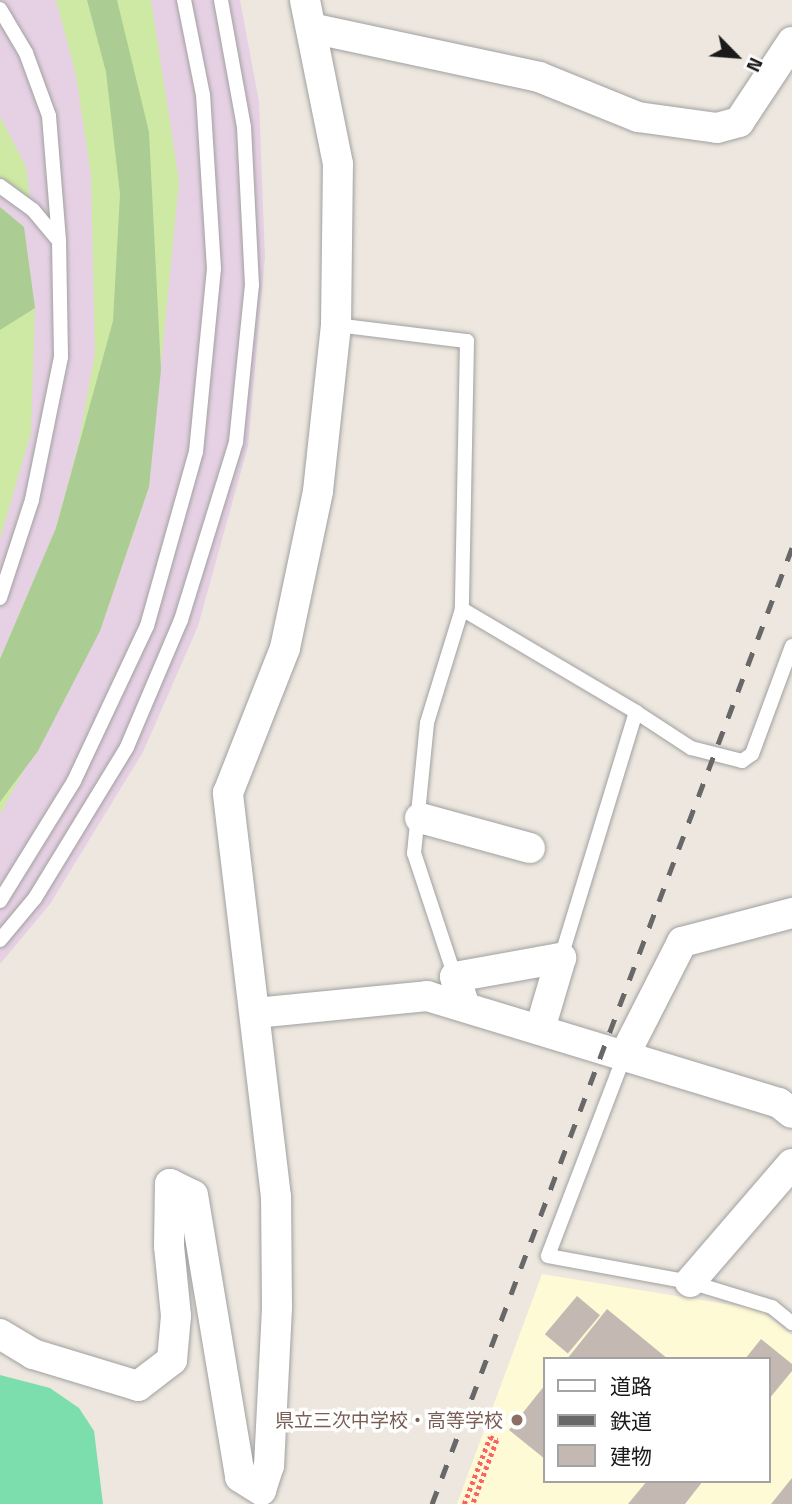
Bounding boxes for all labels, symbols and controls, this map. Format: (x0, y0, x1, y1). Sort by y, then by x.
north arrow (701, 21, 771, 91)
text: N (740, 53, 771, 77)
legend (544, 1357, 771, 1483)
text: 道路 (610, 1370, 652, 1402)
text: 鉄道 (610, 1405, 652, 1437)
place label: 県立三次中学校・高等学校 (275, 1409, 503, 1431)
marker: 県立三次中学校・高等学校 (509, 1412, 525, 1428)
text: 建物 (610, 1440, 652, 1472)

